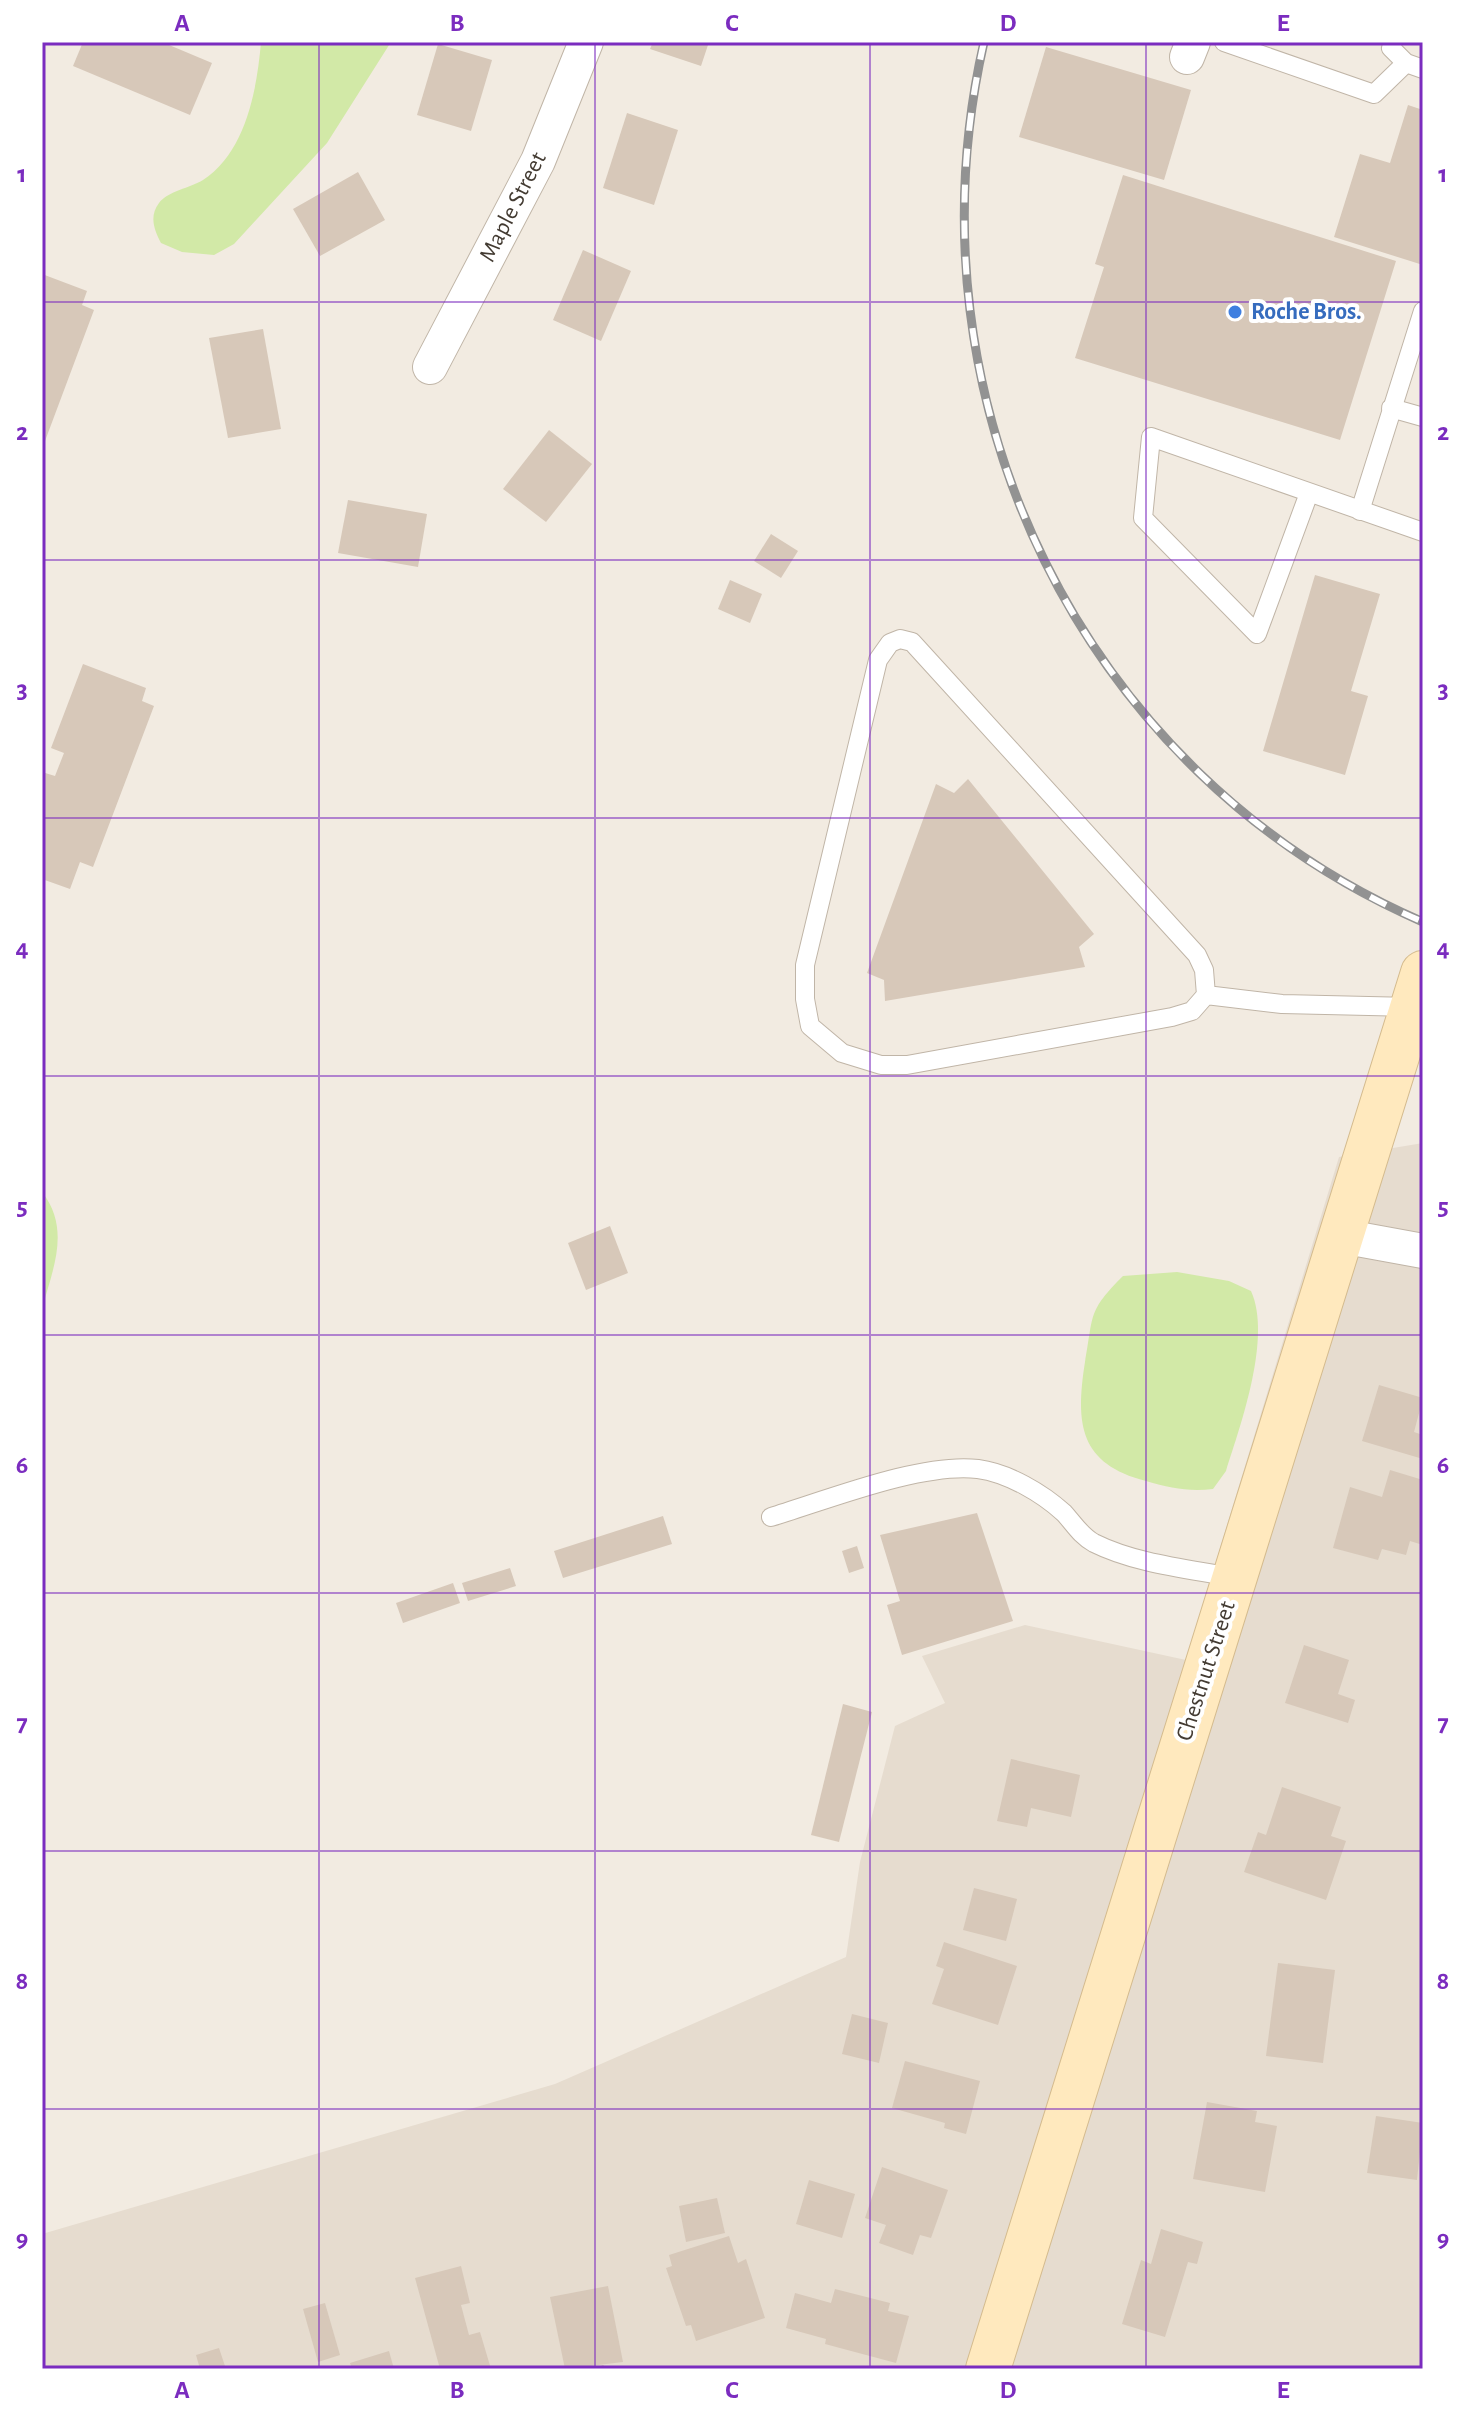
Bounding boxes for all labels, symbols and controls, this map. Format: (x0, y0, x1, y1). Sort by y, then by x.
text: A (174, 10, 190, 36)
text: B (449, 10, 465, 36)
text: C (725, 10, 739, 36)
text: D (999, 10, 1017, 36)
text: E (1276, 10, 1290, 36)
street label: Maple Street (475, 148, 551, 266)
text: 1 (17, 161, 27, 187)
text: 1 (1438, 161, 1448, 187)
place label: Roche Bros. (1251, 300, 1361, 324)
marker: Roche Bros. (1226, 303, 1244, 321)
text: 2 (16, 419, 28, 445)
text: 2 (1437, 419, 1449, 445)
text: 3 (16, 677, 28, 703)
text: 3 (1437, 677, 1449, 703)
text: 4 (15, 935, 29, 961)
text: 4 (1436, 935, 1450, 961)
text: 5 (16, 1194, 28, 1220)
text: 5 (1437, 1194, 1449, 1220)
text: 6 (16, 1452, 28, 1478)
text: 6 (1437, 1452, 1449, 1478)
street label: Chestnut Street (1172, 1598, 1240, 1744)
text: 7 (16, 1710, 28, 1736)
text: 7 (1437, 1710, 1449, 1736)
text: 8 (16, 1968, 28, 1994)
text: 8 (1437, 1968, 1449, 1994)
text: 9 (16, 2226, 28, 2252)
text: 9 (1437, 2226, 1449, 2252)
text: A (174, 2377, 190, 2403)
text: B (449, 2377, 465, 2403)
text: C (725, 2377, 739, 2403)
text: D (999, 2377, 1017, 2403)
text: E (1276, 2377, 1290, 2403)

